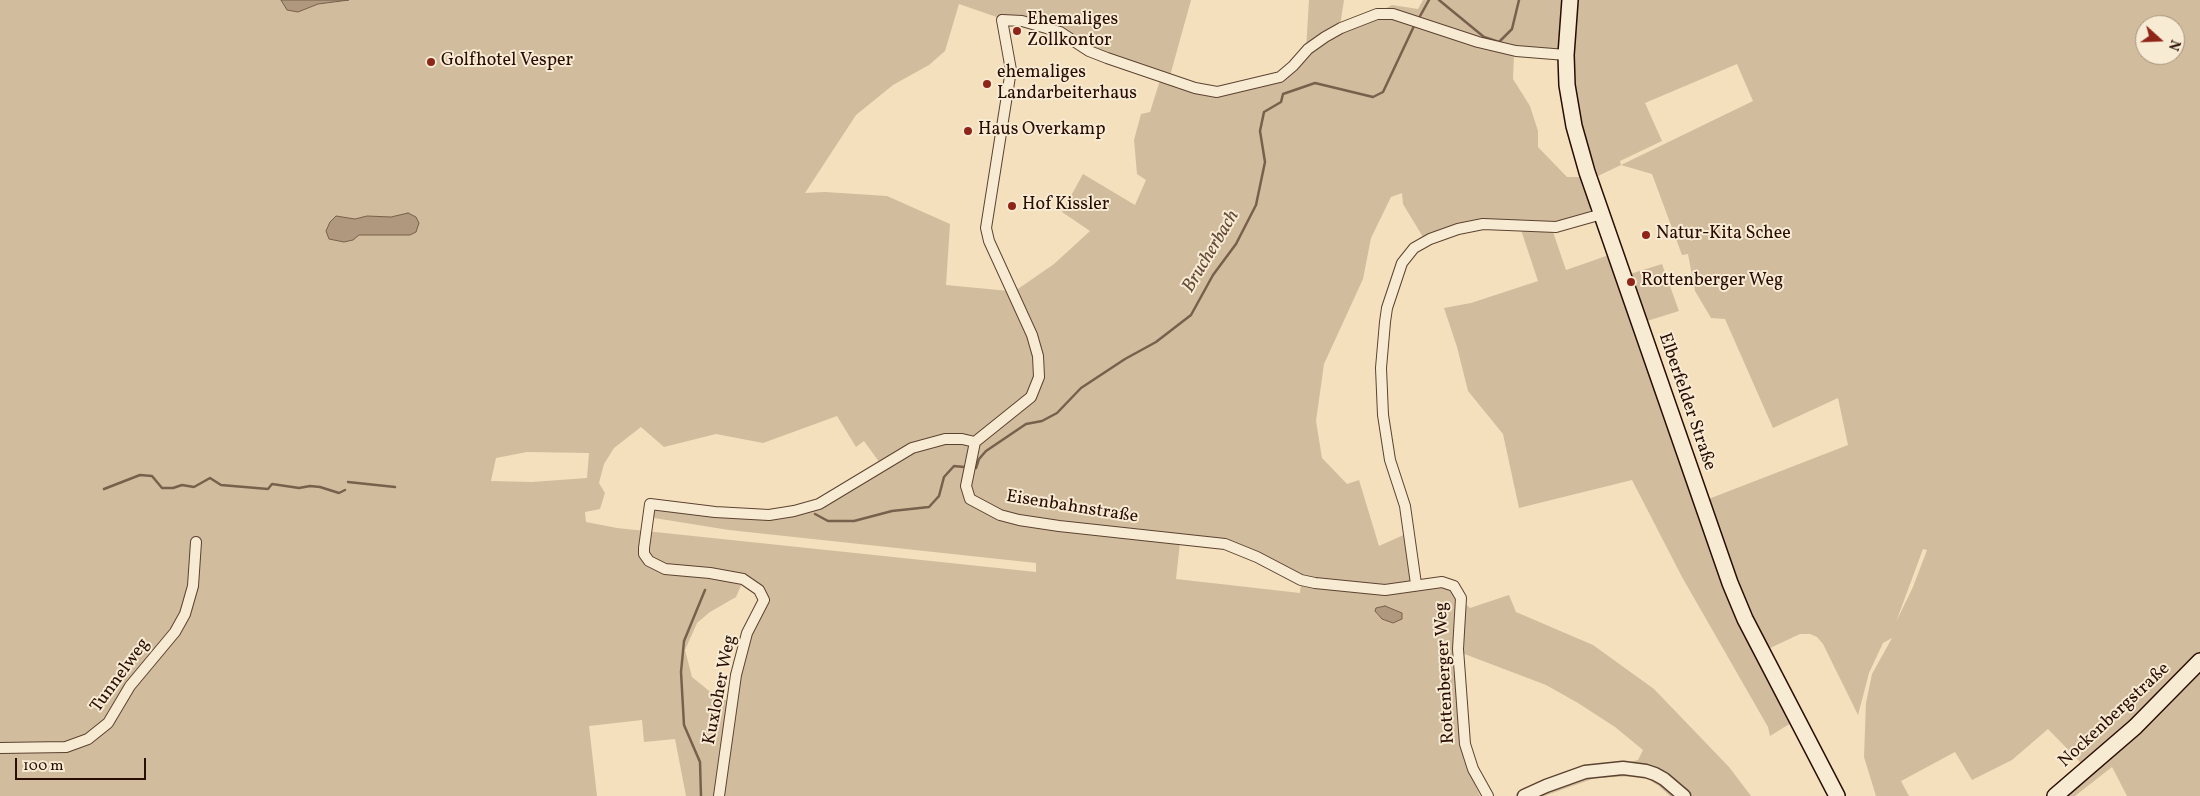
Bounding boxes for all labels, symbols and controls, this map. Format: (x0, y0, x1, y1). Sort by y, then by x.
place label: Ehemaliges Zollkontor (1027, 10, 1118, 52)
north arrow (2135, 15, 2185, 65)
marker: Ehemaliges Zollkontor (1011, 25, 1023, 37)
text: N (2163, 37, 2184, 53)
place label: Golfhotel Vesper (441, 51, 573, 73)
marker: Golfhotel Vesper (425, 56, 437, 68)
place label: ehemaliges Landarbeiterhaus (997, 63, 1137, 106)
marker: ehemaliges Landarbeiterhaus (981, 78, 993, 90)
place label: Haus Overkamp (978, 120, 1106, 142)
marker: Haus Overkamp (962, 125, 974, 137)
place label: Hof Kissler (1022, 195, 1109, 217)
marker: Hof Kissler (1006, 200, 1018, 212)
water label: Brucherbach (1179, 207, 1245, 297)
place label: Natur-Kita Schee (1656, 224, 1791, 246)
marker: Natur-Kita Schee (1640, 229, 1652, 241)
place label: Rottenberger Weg (1641, 271, 1783, 293)
marker: Rottenberger Weg (1625, 276, 1637, 288)
street label: Elberfelder Straße (1652, 330, 1720, 474)
street label: Eisenbahnstraße (1004, 487, 1140, 529)
street label: Rottenberger Weg (1431, 601, 1461, 745)
street label: Kuxloher Weg (700, 633, 742, 747)
street label: Tunnelweg (87, 635, 155, 717)
street label: Nockenbergstraße (2055, 659, 2175, 773)
scale bar (18, 748, 149, 780)
text: 100 m (23, 756, 63, 777)

